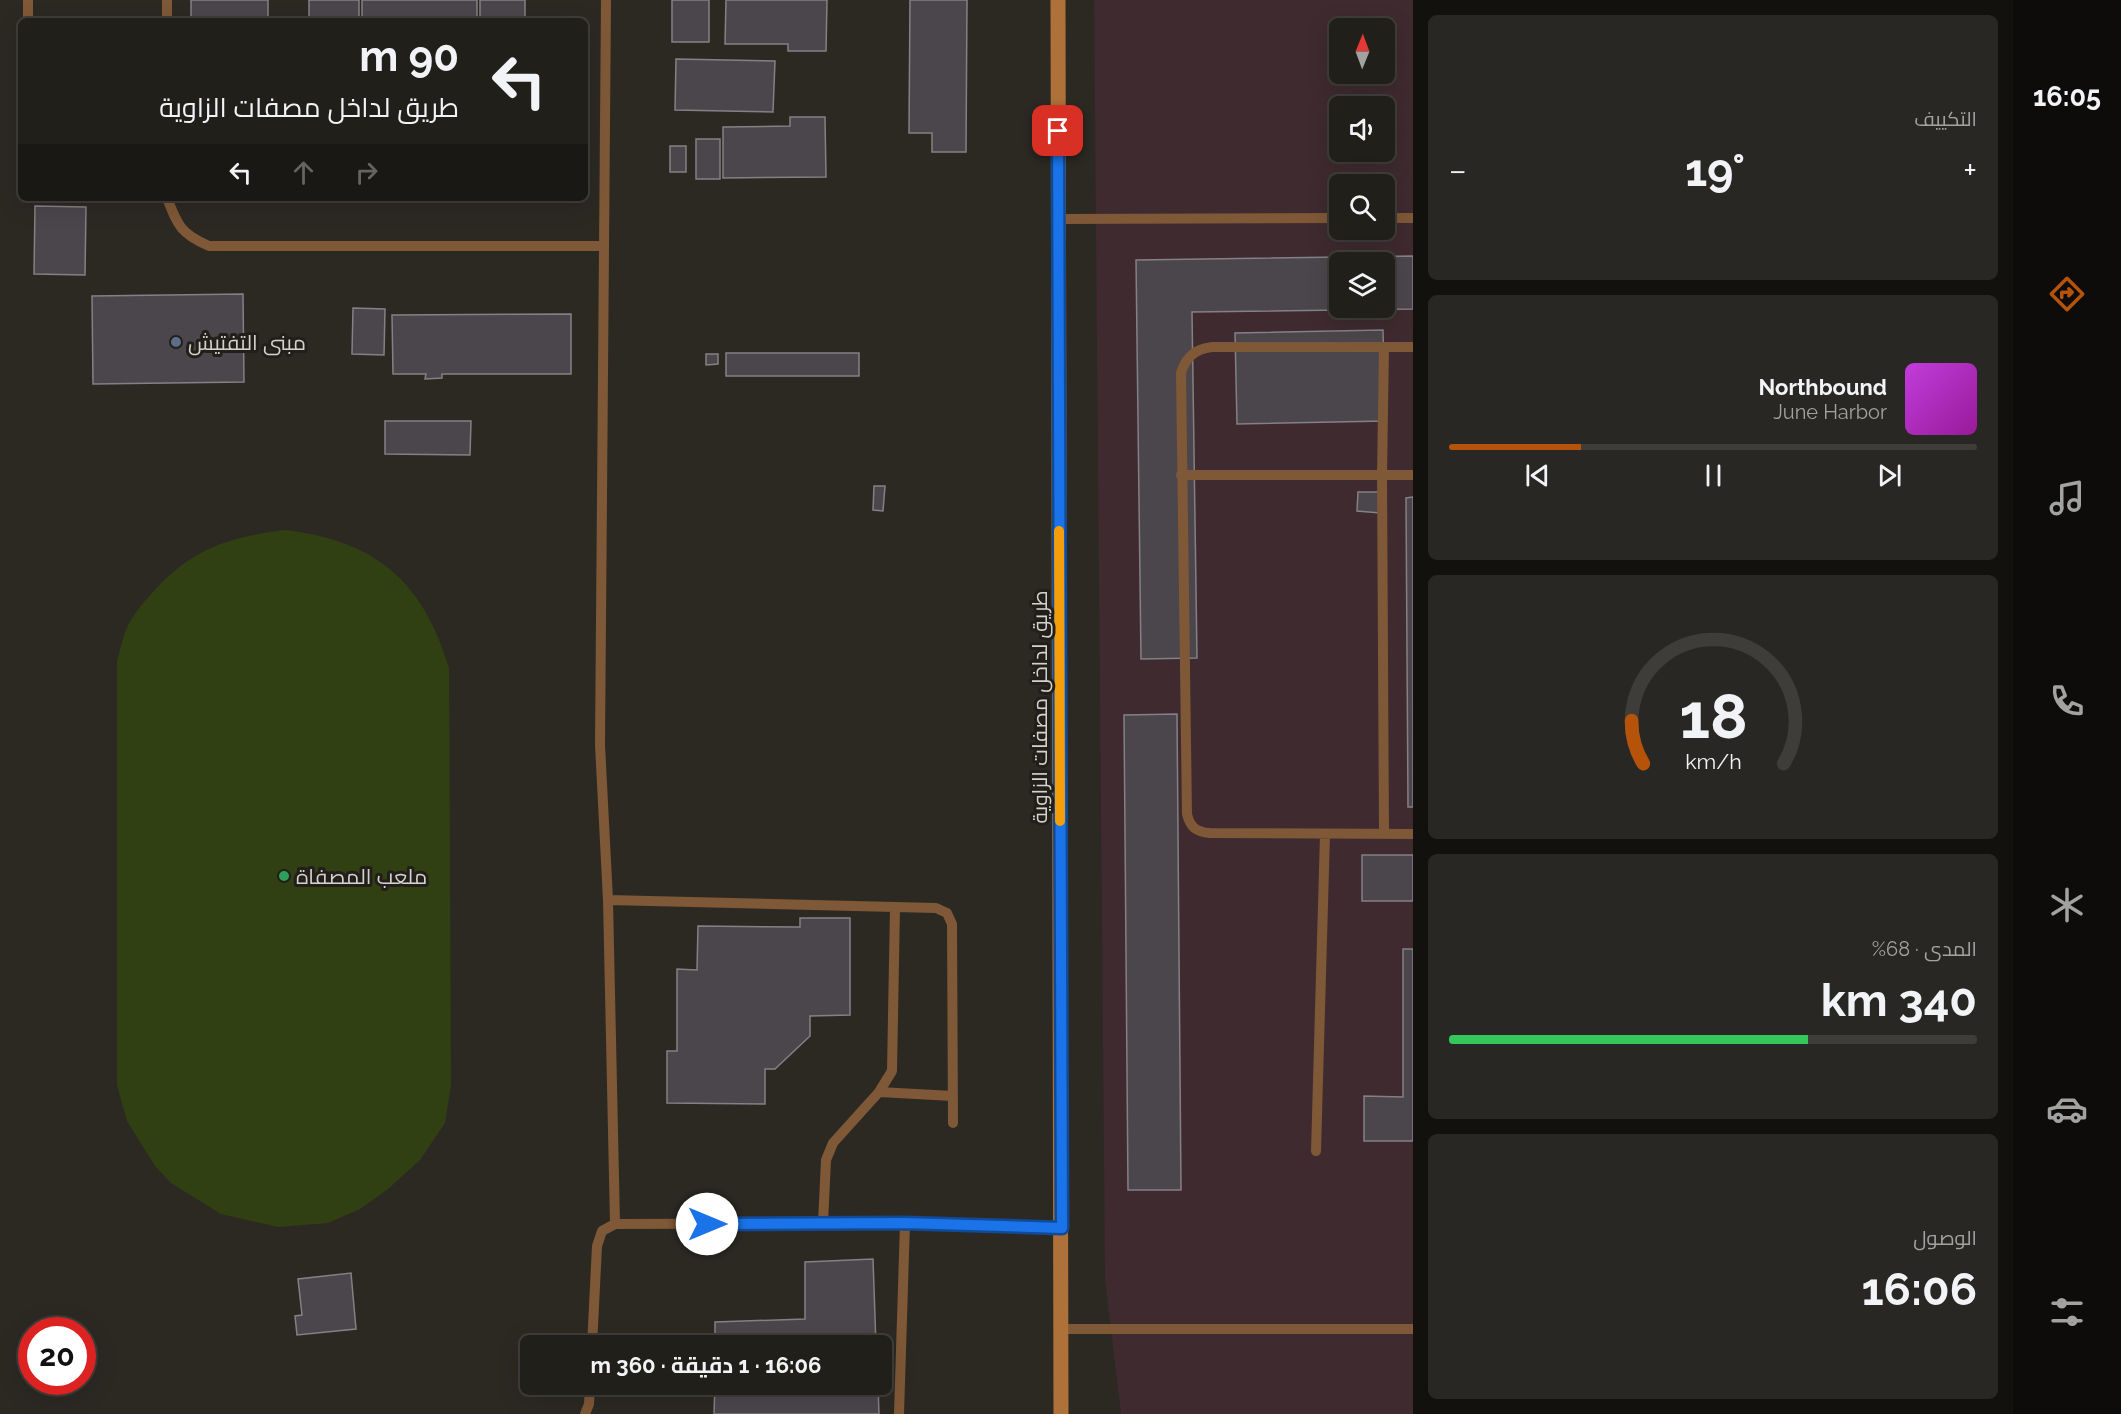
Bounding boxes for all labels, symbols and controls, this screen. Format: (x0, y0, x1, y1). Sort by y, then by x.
north arrow (1329, 18, 1395, 84)
map controls (1329, 18, 1395, 318)
text: 90 m (359, 32, 459, 81)
icon: left (480, 42, 558, 120)
text: 16:05 (2033, 81, 2101, 112)
text: طريق لداخل مصفات الزاوية (159, 92, 459, 123)
button: sound (1329, 96, 1395, 162)
pin (1032, 105, 1083, 156)
text: التكييف (1914, 107, 1977, 131)
icon: arrive (1041, 114, 1074, 147)
text: 19° (1685, 144, 1745, 197)
text: − (1449, 151, 1467, 190)
text: + (1963, 151, 1977, 190)
icon: left (224, 156, 257, 189)
icon: ahead (287, 156, 320, 189)
icon: right (350, 156, 383, 189)
button: search (1329, 174, 1395, 240)
button: layers (1329, 252, 1395, 318)
icon: directions (2046, 273, 2088, 315)
place label: مبنى التفتيش (188, 330, 306, 356)
marker: مبنى التفتيش (169, 335, 183, 349)
text: Northbound (1758, 374, 1887, 400)
text: June Harbor (1773, 400, 1887, 424)
icon: previous (1521, 459, 1554, 492)
icon: pause (1697, 459, 1730, 492)
icon: next (1873, 459, 1906, 492)
icon: music (2046, 477, 2088, 519)
street label: طريق لداخل مصفات الزاوية (1027, 590, 1053, 824)
text: 18 (1679, 679, 1747, 753)
icon: phone (2046, 680, 2088, 722)
text: km/h (1685, 749, 1741, 774)
place label: ملعب المصفاة (296, 864, 427, 889)
marker: ملعب المصفاة (277, 869, 291, 883)
icon: climate (2046, 884, 2088, 926)
text: المدى · 68% (1872, 937, 1977, 961)
text: 340 km (1821, 974, 1977, 1027)
icon: car (2046, 1088, 2088, 1130)
position arrow (675, 1192, 739, 1256)
text: الوصول (1913, 1226, 1977, 1250)
text: 16:06 (1861, 1263, 1977, 1316)
icon: filters (2046, 1291, 2088, 1333)
speed limit sign: 20 (18, 1317, 96, 1395)
text: 16:06 · 1 دقيقة · 360 m (591, 1352, 821, 1378)

